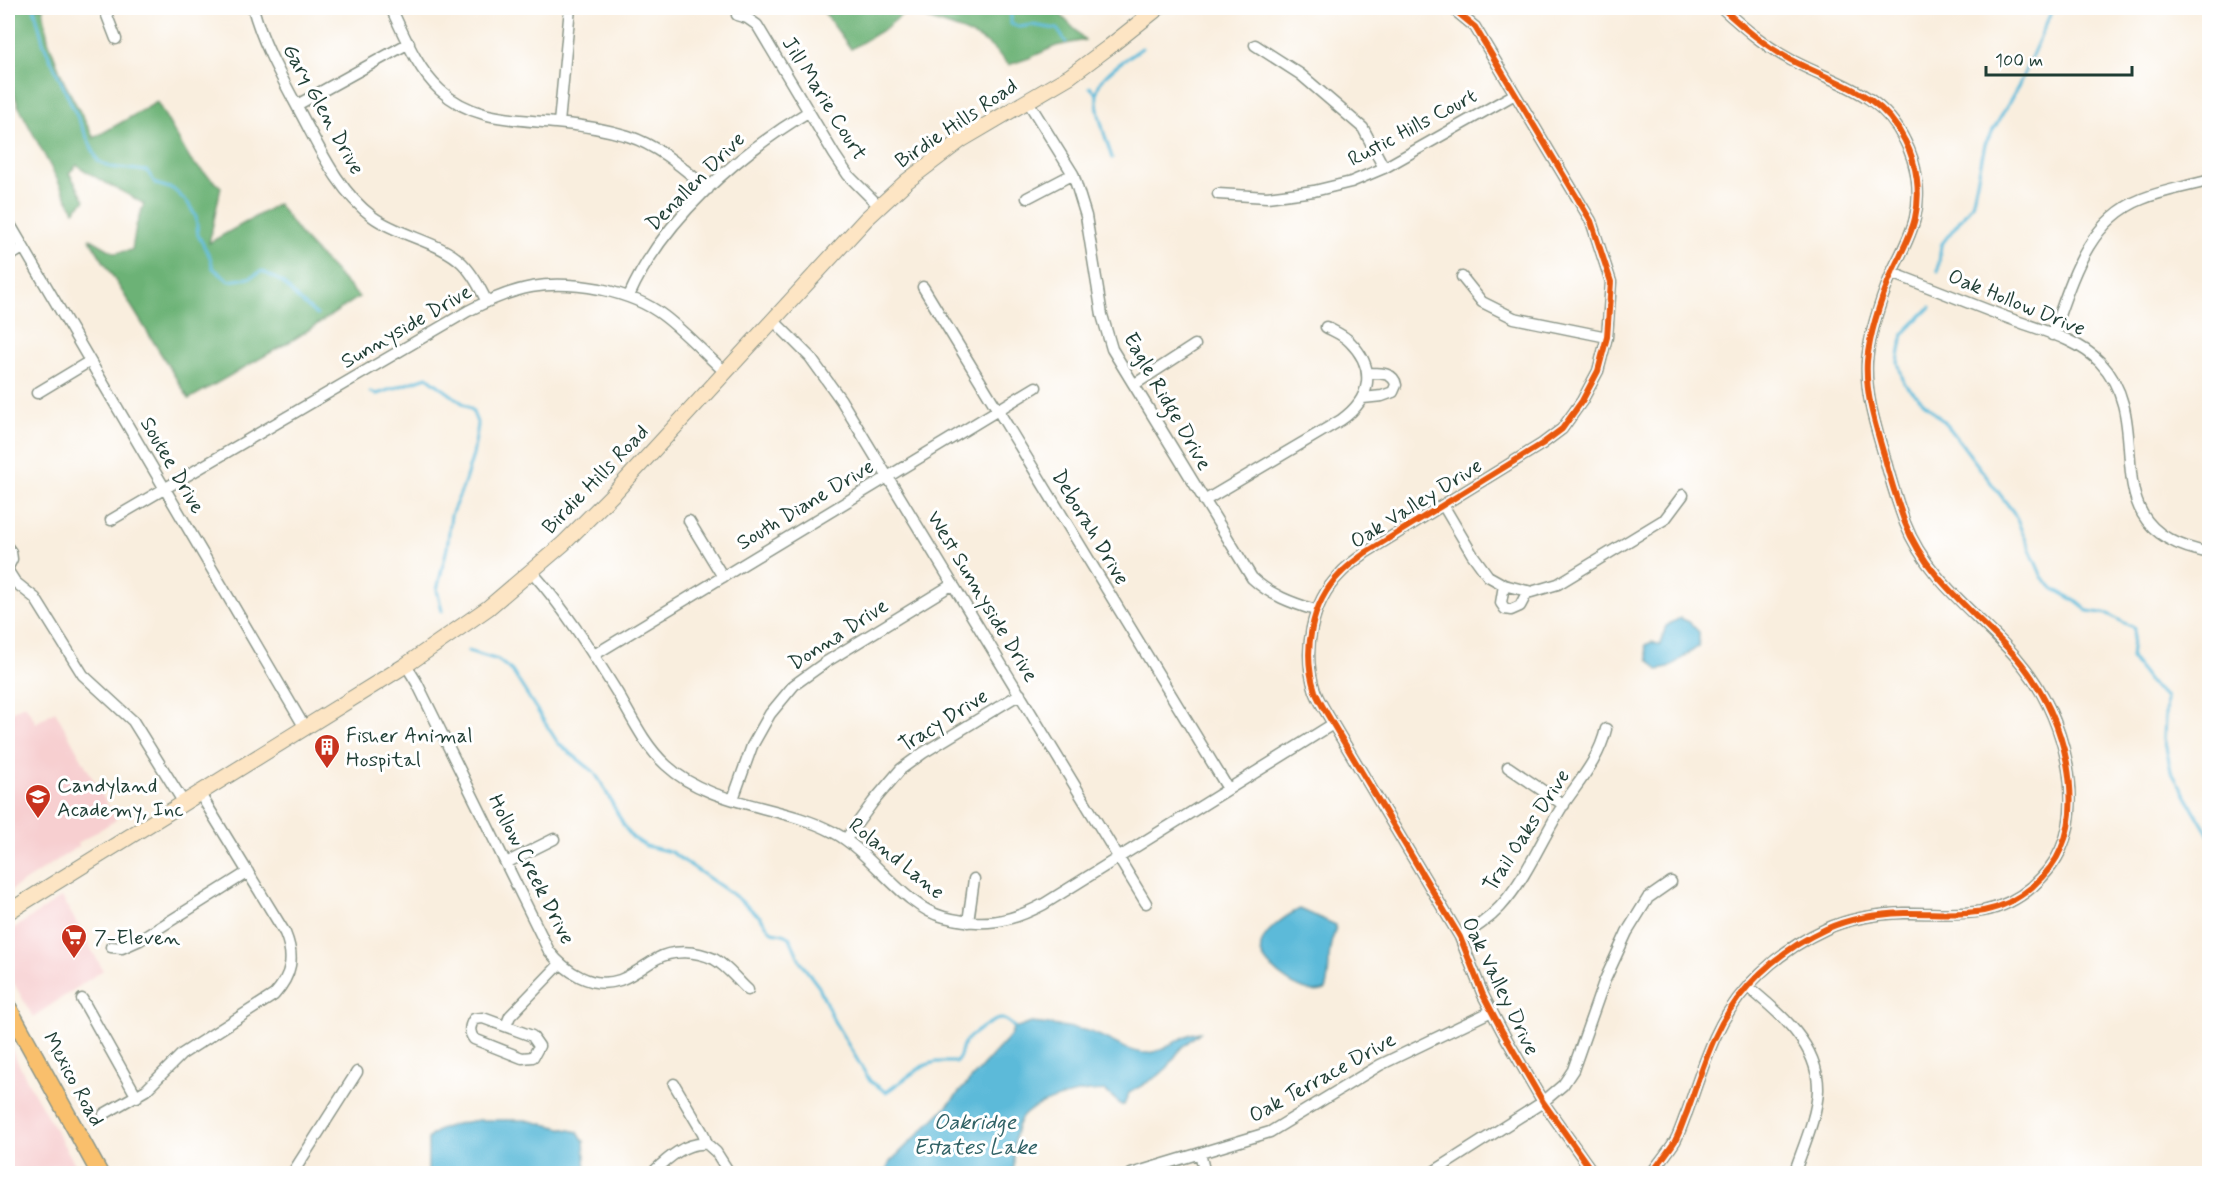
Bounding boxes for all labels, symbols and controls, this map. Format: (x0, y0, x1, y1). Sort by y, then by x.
street label: Jill Marie Court (775, 31, 873, 166)
street label: Gary Glen Drive (276, 39, 371, 180)
scale bar (1986, 39, 2132, 77)
text: 100 m (1995, 49, 2043, 73)
street label: Birdie Hills Road (890, 72, 1023, 175)
street label: Rustic Hills Court (1343, 82, 1482, 174)
street label: Denallen Drive (640, 126, 752, 238)
street label: Oak Hollow Drive (1944, 263, 2090, 343)
street label: Sunnyside Drive (336, 278, 477, 376)
street label: Eagle Ridge Drive (1115, 327, 1218, 477)
street label: Soutee Drive (133, 412, 211, 519)
street label: Birdie Hills Road (536, 419, 655, 541)
street label: Oak Valley Drive (1345, 452, 1488, 556)
street label: South Diane Drive (731, 453, 880, 557)
street label: Deborah Drive (1045, 465, 1136, 590)
street label: West Sunnyside Drive (920, 506, 1044, 687)
street label: Donna Drive (783, 592, 894, 678)
street label: Tracy Drive (894, 682, 993, 759)
place label: Fisher Animal Hospital (346, 722, 473, 774)
building icon: Fisher Animal Hospital (312, 732, 342, 770)
street label: Trail Oaks Drive (1477, 764, 1577, 897)
place label: Candyland Academy, Inc (57, 772, 184, 824)
school or university icon: Candyland Academy, Inc (23, 782, 53, 820)
street label: Hollow Creek Drive (481, 790, 581, 949)
street label: Roland Lane (843, 811, 950, 906)
street label: Oak Valley Drive (1454, 913, 1546, 1060)
supermarket icon: 7-Eleven (59, 922, 89, 960)
place label: 7-Eleven (94, 924, 181, 952)
street label: Oak Terrace Drive (1244, 1026, 1401, 1130)
street label: Mexico Road (36, 1027, 111, 1132)
water label: Oakridge Estates Lake (913, 1109, 1038, 1162)

